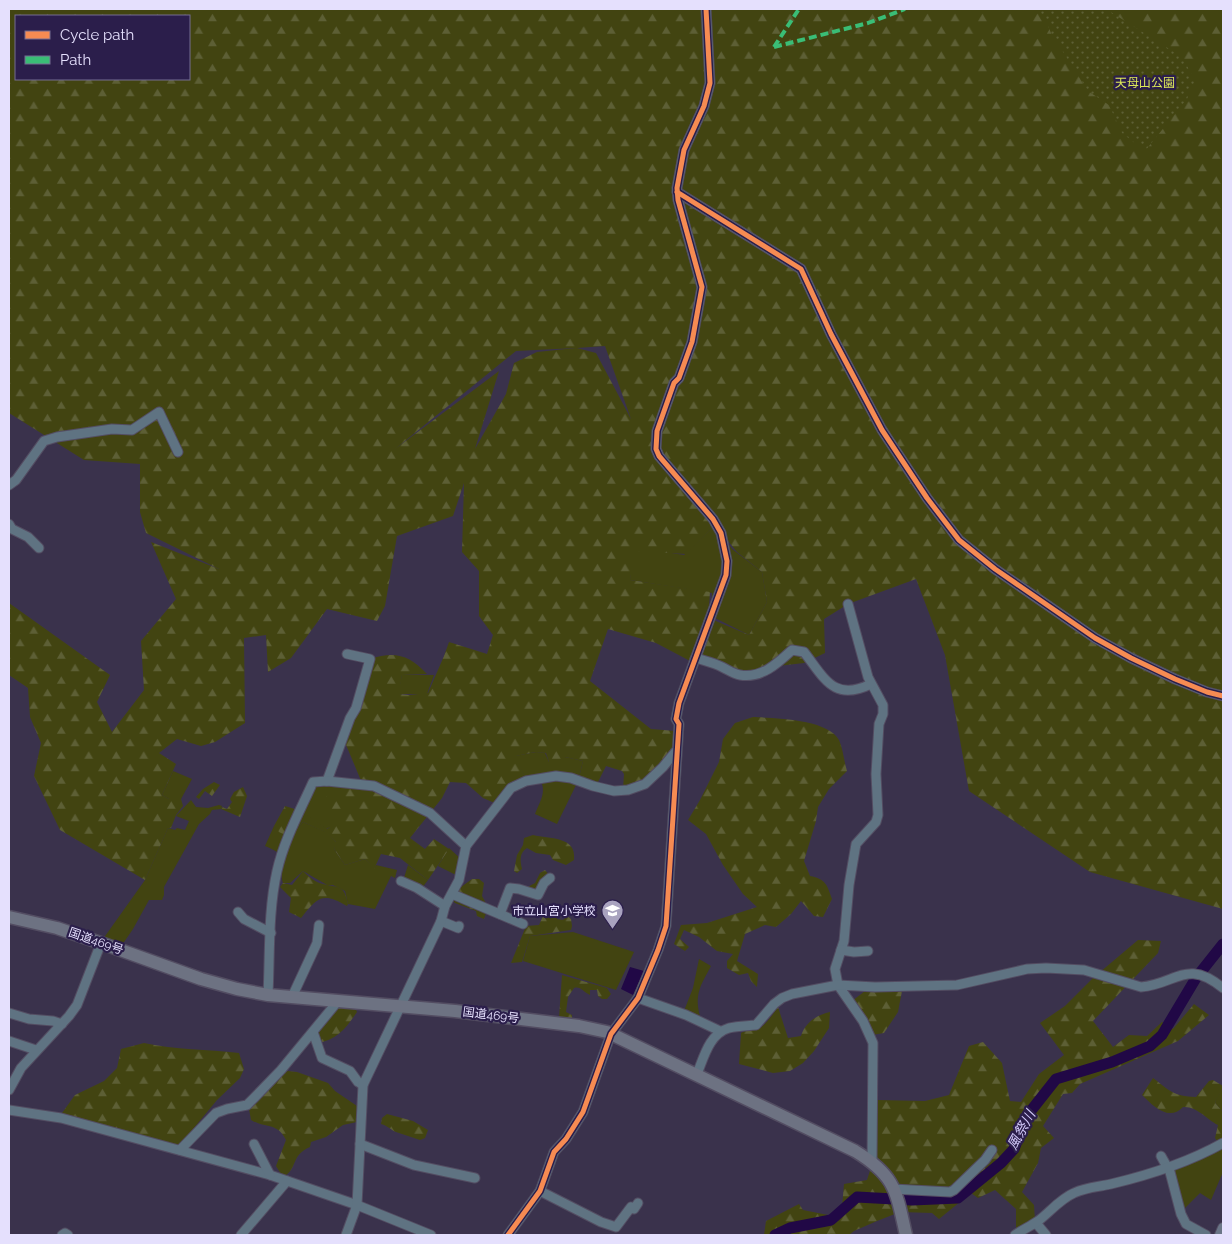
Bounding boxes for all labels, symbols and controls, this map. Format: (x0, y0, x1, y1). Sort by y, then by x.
legend (15, 15, 190, 80)
text: Cycle path (60, 26, 134, 44)
text: Path (60, 51, 91, 69)
park label: 天母山公園 (1115, 76, 1175, 90)
school or university icon: 市立山宮小学校 (600, 899, 624, 930)
place label: 市立山宮小学校 (512, 904, 596, 918)
street label: 国道469号 (67, 925, 125, 957)
street label: 国道469号 (462, 1005, 520, 1025)
water label: 風祭川 (1004, 1106, 1039, 1152)

